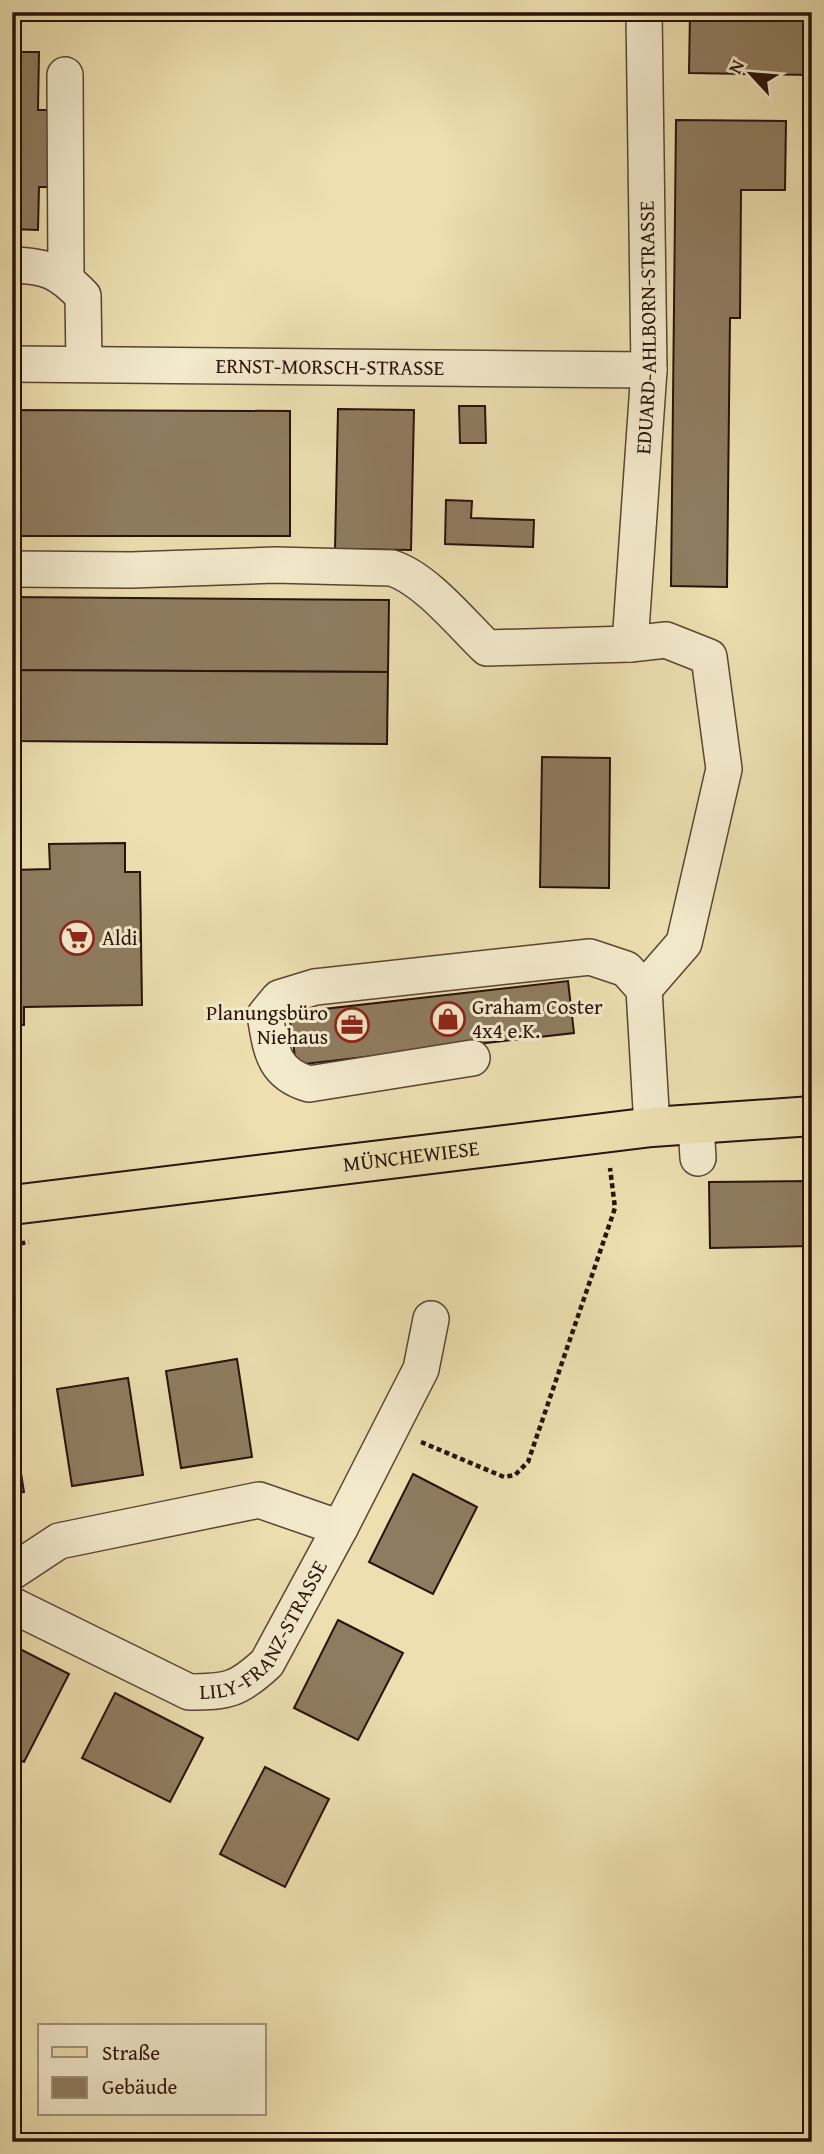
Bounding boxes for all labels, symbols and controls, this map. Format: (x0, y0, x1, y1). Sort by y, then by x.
north arrow (716, 38, 786, 108)
text: N (720, 54, 751, 78)
street label: EDUARD-AHLBORN-STRASSE (627, 200, 664, 455)
street label: ERNST-MORSCH-STRASSE (216, 350, 445, 383)
supermarket icon: Aldi (58, 919, 96, 957)
place label: Aldi (102, 922, 138, 953)
place label: Graham Coster 4x4 e.K. (472, 991, 603, 1046)
place label: Planungsbüro Niehaus (206, 997, 328, 1052)
shop icon: Graham Coster 4x4 e.K. (429, 1000, 467, 1038)
office icon: Planungsbüro Niehaus (333, 1006, 371, 1044)
street label: MÜNCHEWIESE (341, 1132, 481, 1180)
street label: LILY-FRANZ-STRASSE (199, 1554, 335, 1707)
legend (38, 2024, 266, 2116)
text: Straße (102, 2037, 160, 2068)
text: Gebäude (102, 2071, 178, 2102)

